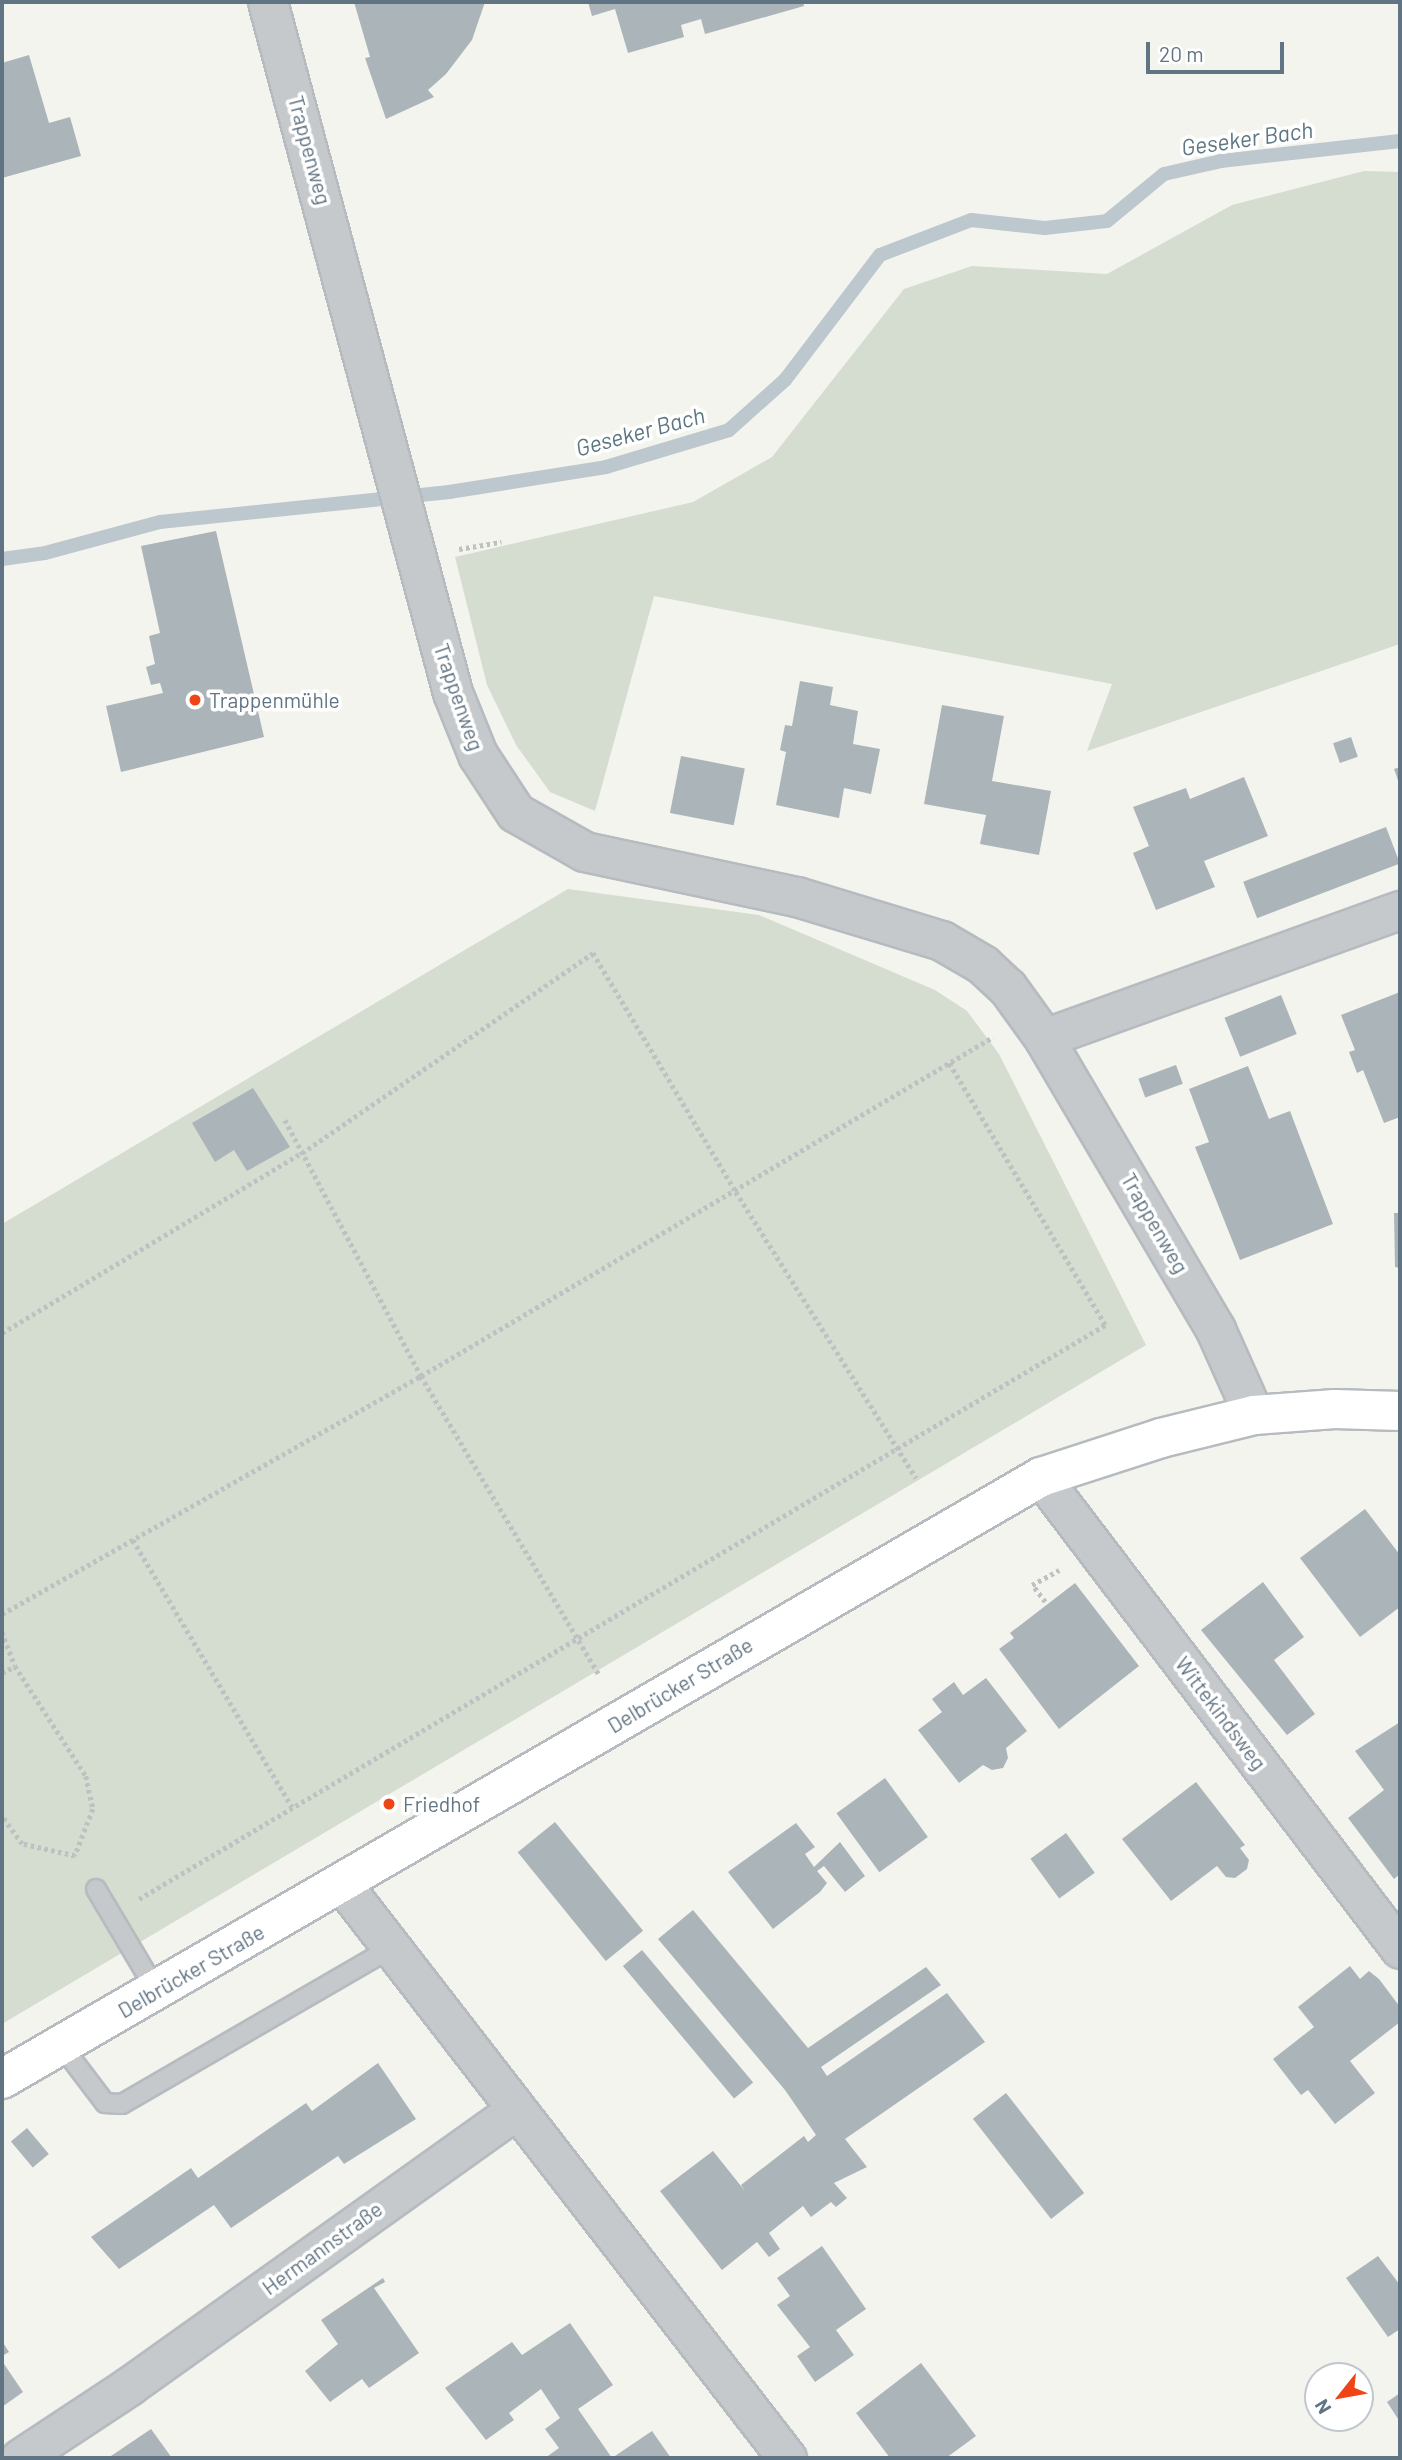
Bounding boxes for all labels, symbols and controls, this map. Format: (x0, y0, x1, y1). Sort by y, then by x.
scale bar (1150, 28, 1288, 72)
text: 20 m (1159, 41, 1204, 66)
street label: Trappenweg (283, 93, 337, 207)
water label: Geseker Bach (1179, 115, 1315, 161)
water label: Geseker Bach (572, 401, 708, 461)
street label: Trappenweg (429, 640, 489, 754)
place label: Trappenmühle (209, 687, 340, 713)
marker: Trappenmühle (187, 692, 203, 708)
street label: Trappenweg (1116, 1168, 1194, 1278)
street label: Delbrücker Straße (603, 1632, 757, 1738)
street label: Wittekindsweg (1170, 1651, 1272, 1775)
place label: Friedhof (403, 1791, 480, 1817)
marker: Friedhof (381, 1796, 397, 1812)
street label: Delbrücker Straße (113, 1919, 269, 2023)
street label: Hermannstraße (257, 2196, 387, 2300)
north arrow (1304, 2362, 1374, 2432)
text: N (1309, 2396, 1335, 2418)

